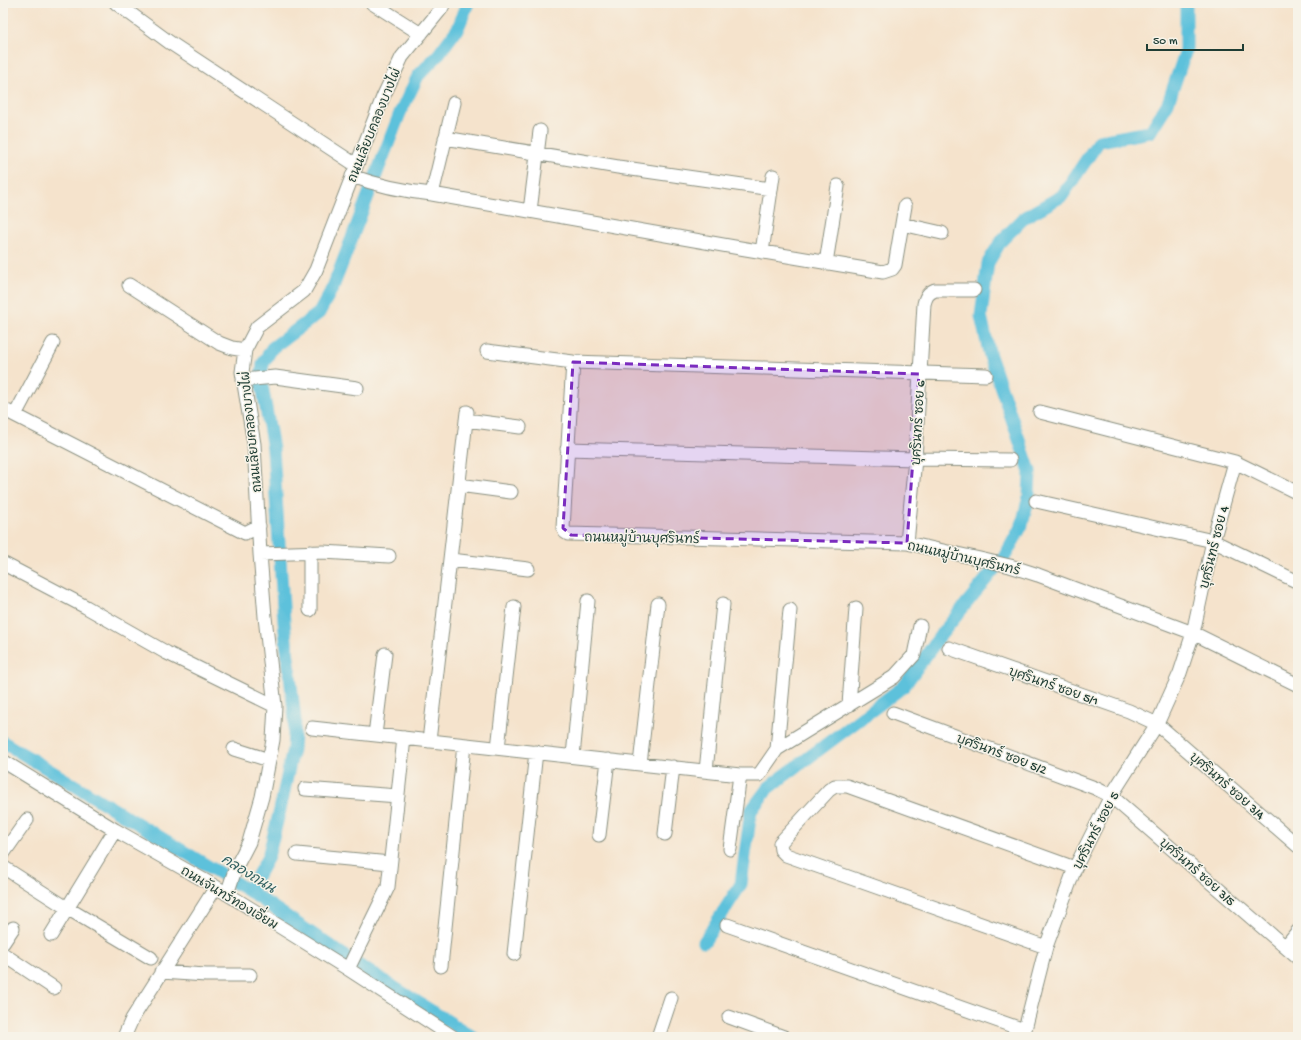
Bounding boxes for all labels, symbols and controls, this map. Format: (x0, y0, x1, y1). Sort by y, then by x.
scale bar (1147, 26, 1243, 52)
text: 50 m (1153, 35, 1178, 49)
street label: ถนนเลียบคลองบางไผ่ (342, 65, 405, 185)
street label: ถนนเลียบคลองบางไผ่ (235, 370, 266, 494)
street label: บุศรินทร์ ซอย 6 (906, 380, 929, 466)
street label: บุศรินทร์ ซอย 4 (1194, 504, 1233, 591)
street label: ถนนหมู่บ้านบุศรินทร์ (584, 527, 700, 548)
street label: ถนนหมู่บ้านบุศรินทร์ (906, 535, 1023, 580)
street label: บุศรินทร์ ซอย 5/1 (1006, 661, 1101, 710)
street label: บุศรินทร์ ซอย 5/2 (954, 728, 1050, 779)
street label: บุศรินทร์ ซอย 3/4 (1186, 747, 1270, 824)
street label: บุศรินทร์ ซอย 5 (1068, 788, 1123, 873)
street label: บุศรินทร์ ซอย 3/5 (1155, 833, 1240, 910)
water label: คลองถนน (217, 852, 278, 899)
street label: ถนนจันทร์ทองเอี่ยม (177, 857, 284, 934)

